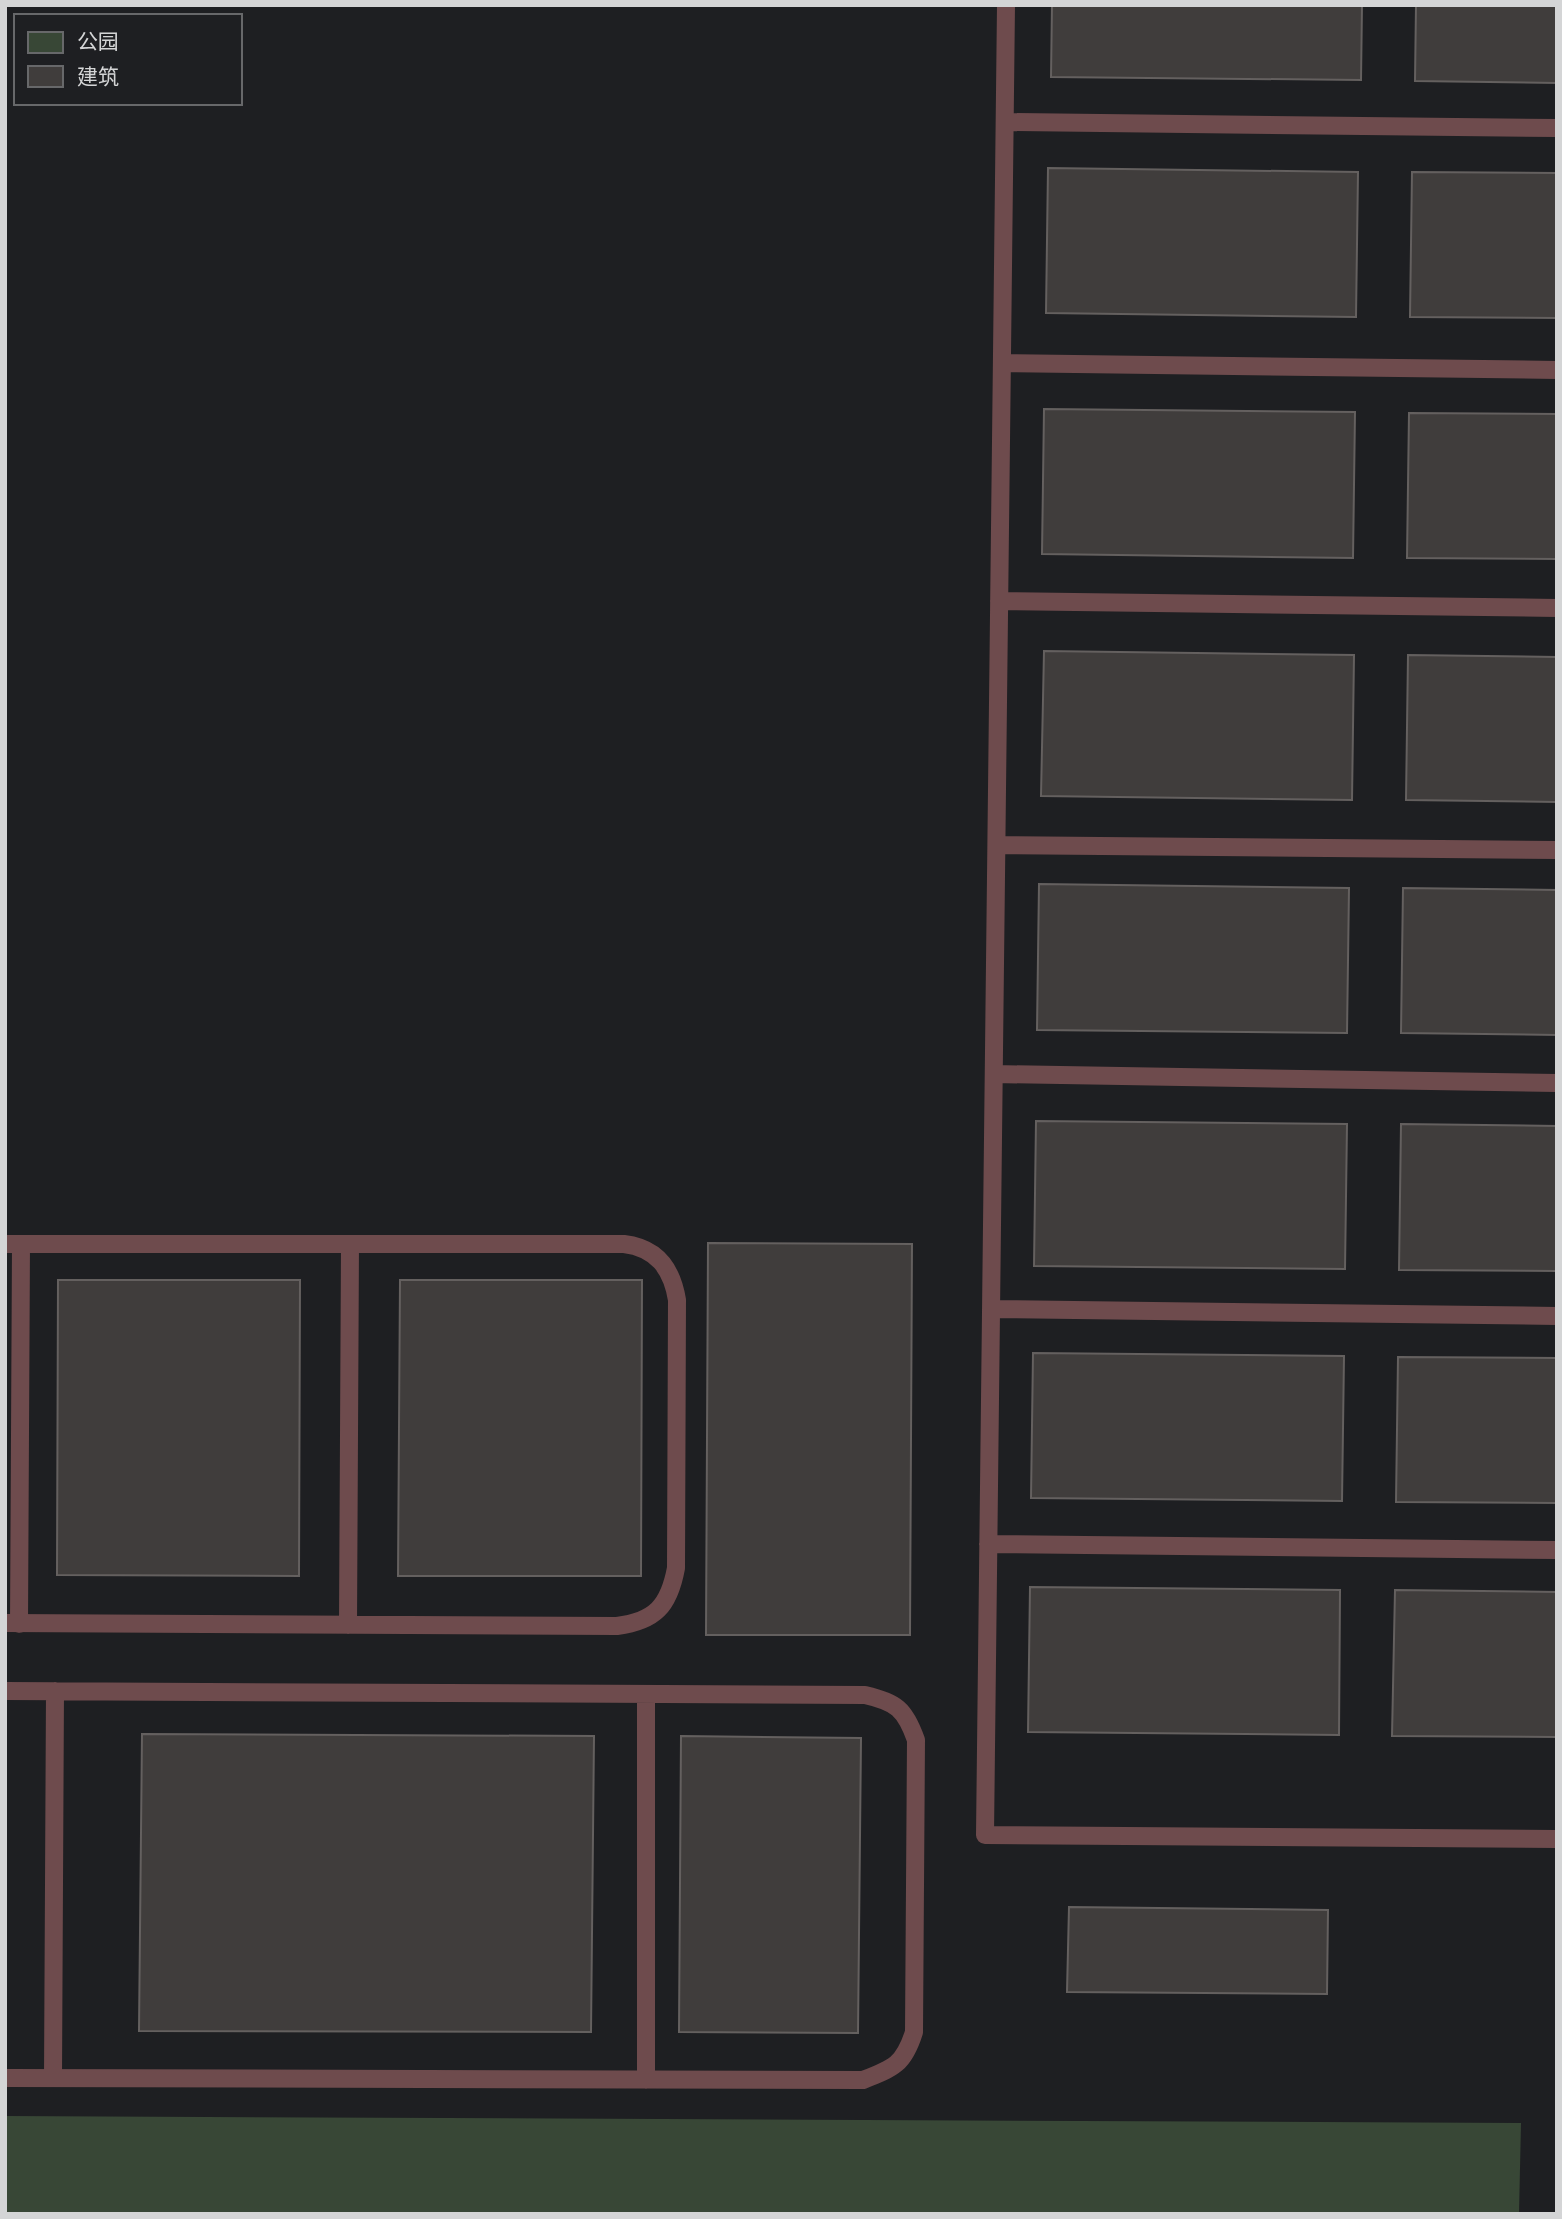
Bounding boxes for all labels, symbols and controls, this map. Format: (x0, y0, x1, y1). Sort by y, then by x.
legend (14, 14, 242, 105)
text: 公园 (77, 27, 119, 57)
text: 建筑 (77, 62, 119, 92)

